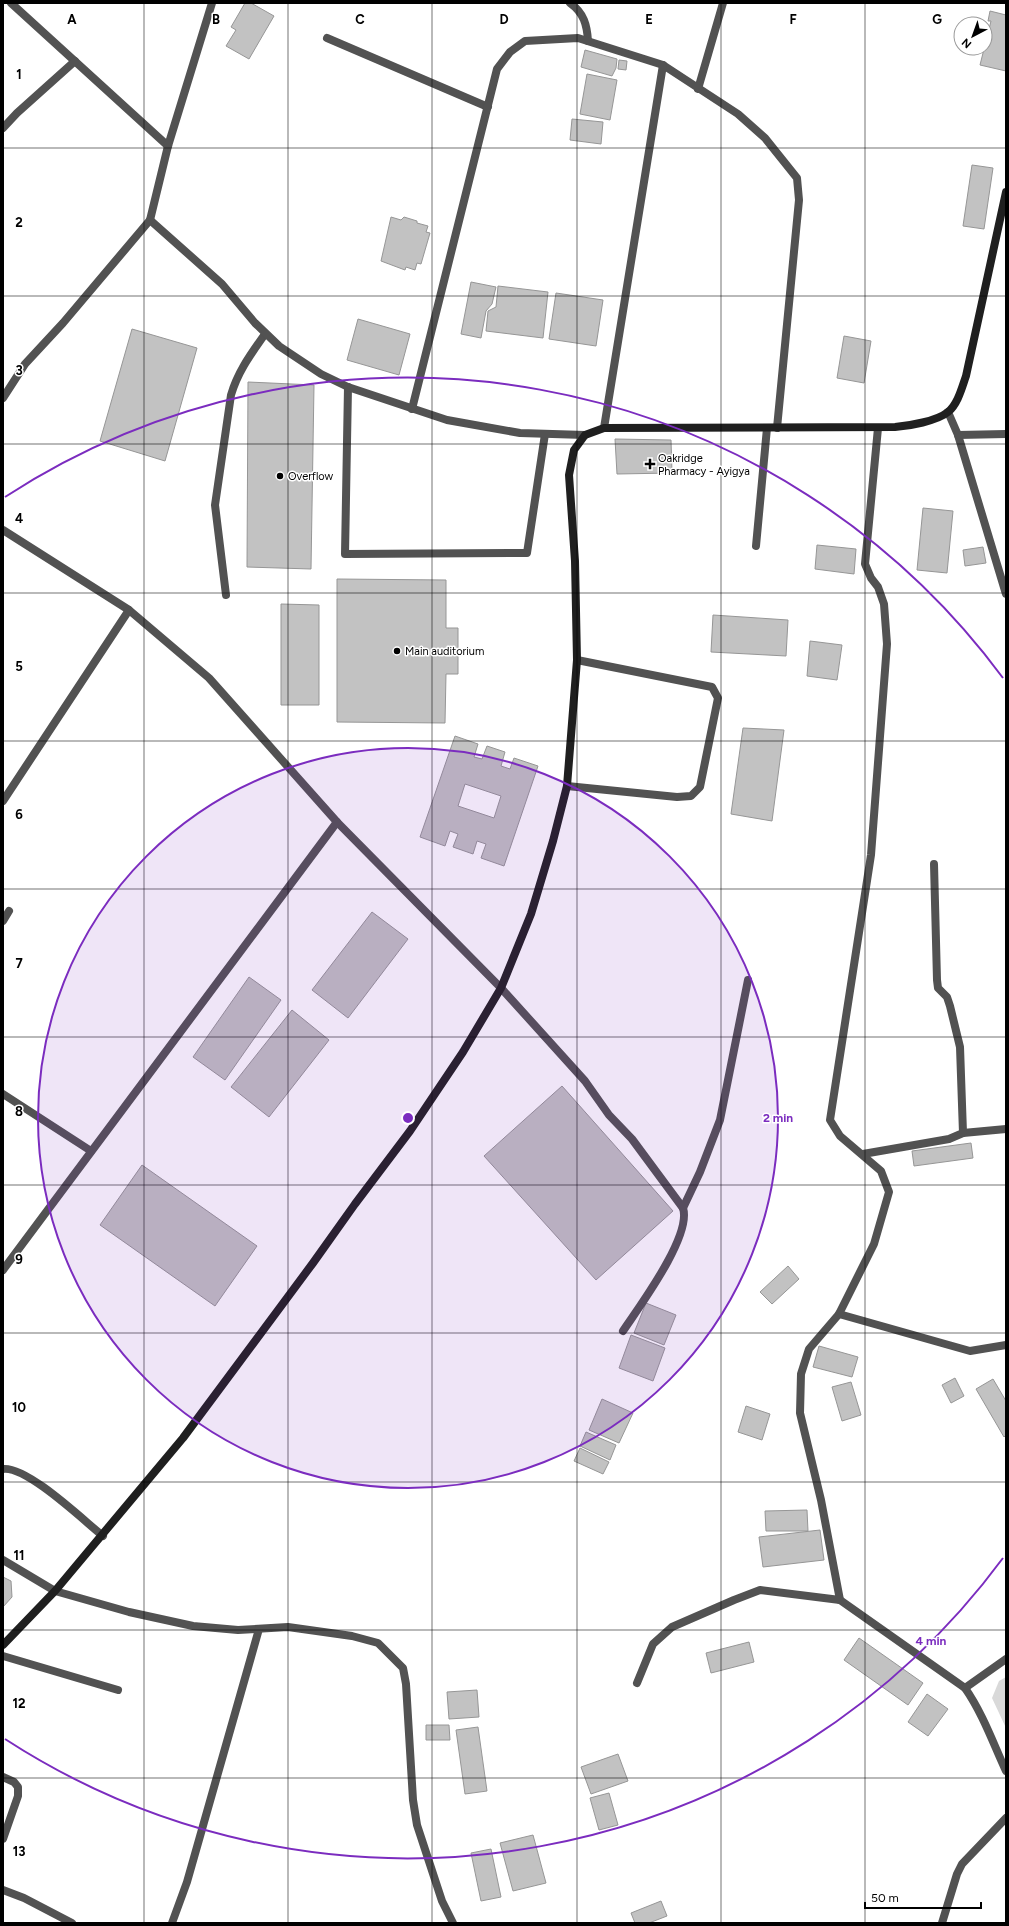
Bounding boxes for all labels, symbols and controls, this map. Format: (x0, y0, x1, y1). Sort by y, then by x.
text: A (67, 12, 77, 27)
text: B (212, 12, 220, 27)
text: C (355, 12, 365, 27)
text: D (499, 12, 509, 27)
text: E (645, 12, 653, 27)
text: F (789, 12, 797, 27)
text: G (932, 12, 942, 27)
north arrow (953, 16, 993, 56)
text: N (959, 35, 974, 51)
text: 1 (16, 67, 22, 82)
text: 2 (15, 215, 23, 230)
text: 3 (15, 363, 23, 378)
place label: Oakridge Pharmacy - Ayigya (658, 452, 750, 478)
marker: Oakridge Pharmacy - Ayigya (645, 459, 655, 469)
place label: Overflow (288, 470, 334, 483)
marker: Overflow (275, 471, 285, 481)
text: 4 (15, 511, 23, 526)
place label: Main auditorium (405, 645, 484, 658)
marker: Main auditorium (392, 646, 402, 656)
text: 5 (15, 659, 23, 674)
text: 6 (15, 807, 23, 822)
text: 7 (15, 956, 23, 971)
text: 8 (15, 1104, 23, 1119)
centre of rings (401, 1111, 415, 1125)
text: 2 min (763, 1111, 793, 1125)
text: 9 (15, 1252, 23, 1267)
text: 10 (12, 1400, 26, 1415)
text: 11 (14, 1548, 24, 1563)
text: 4 min (916, 1634, 947, 1648)
text: 12 (12, 1696, 26, 1711)
text: 13 (13, 1844, 25, 1859)
scale bar (865, 1884, 981, 1910)
text: 50 m (871, 1891, 899, 1905)

